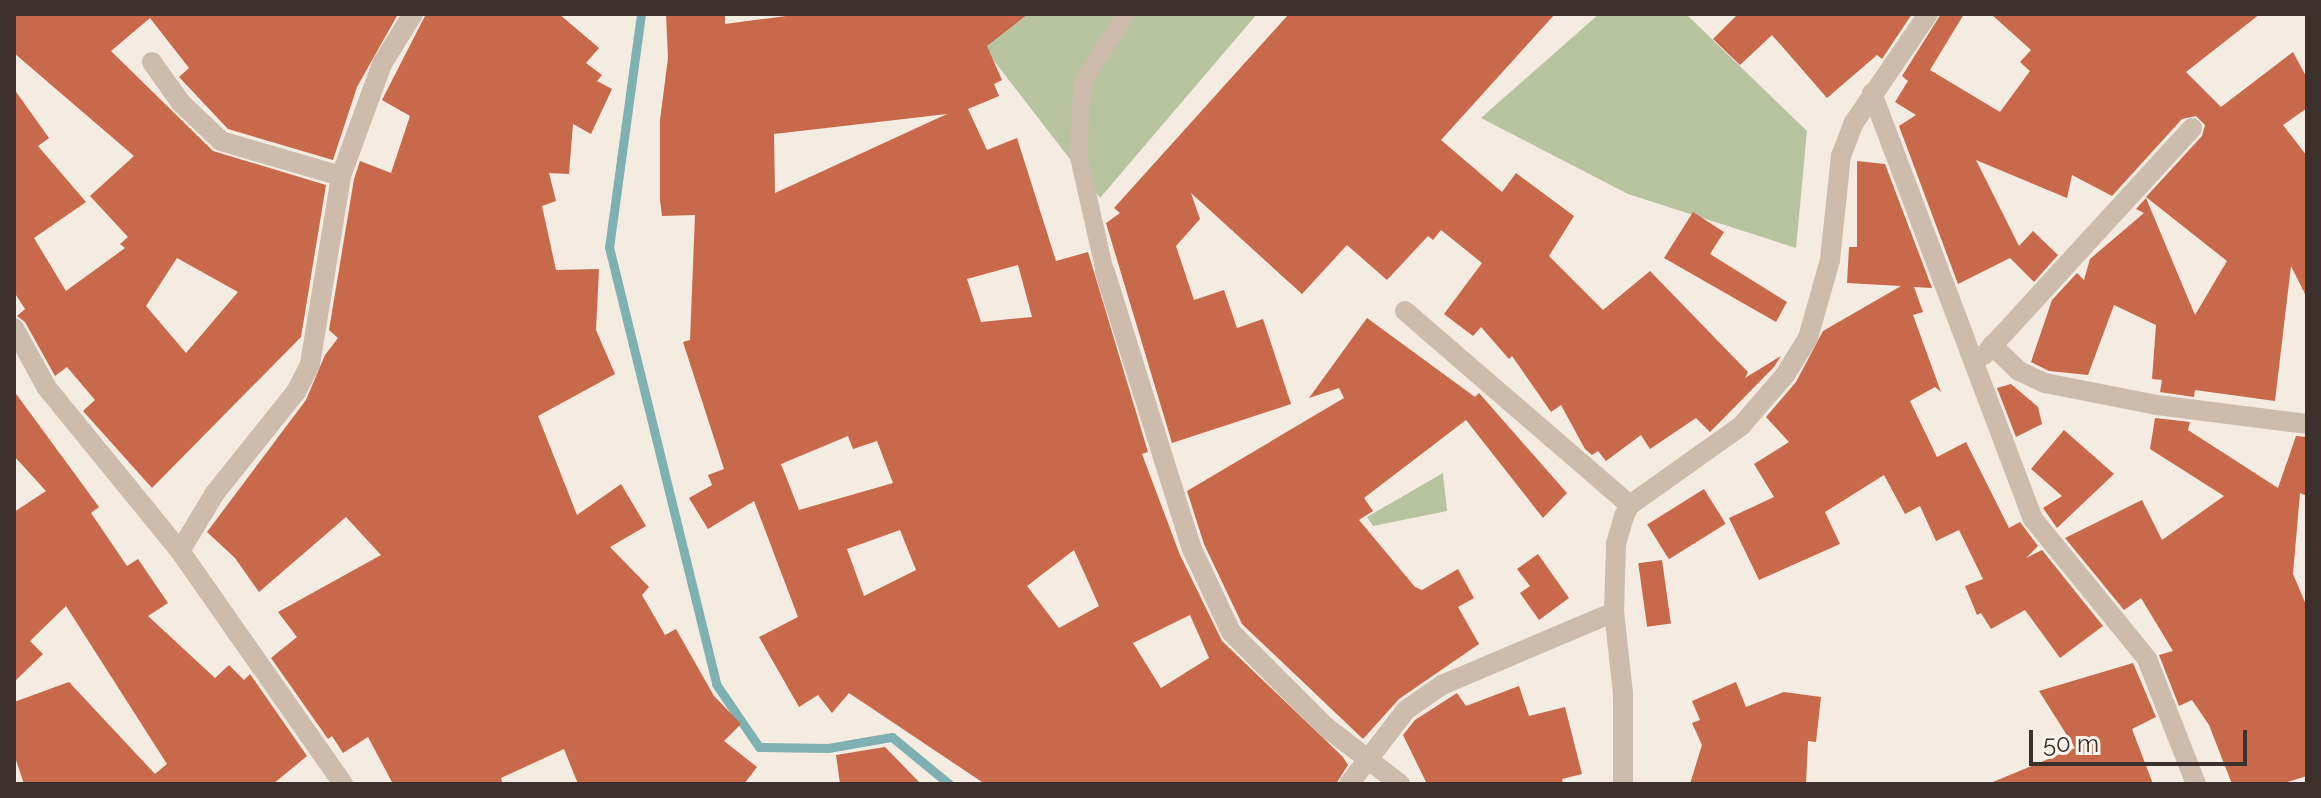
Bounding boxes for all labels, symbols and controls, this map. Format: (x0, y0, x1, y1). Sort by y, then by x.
scale bar (2033, 714, 2251, 764)
text: 50 m (2043, 729, 2099, 758)

